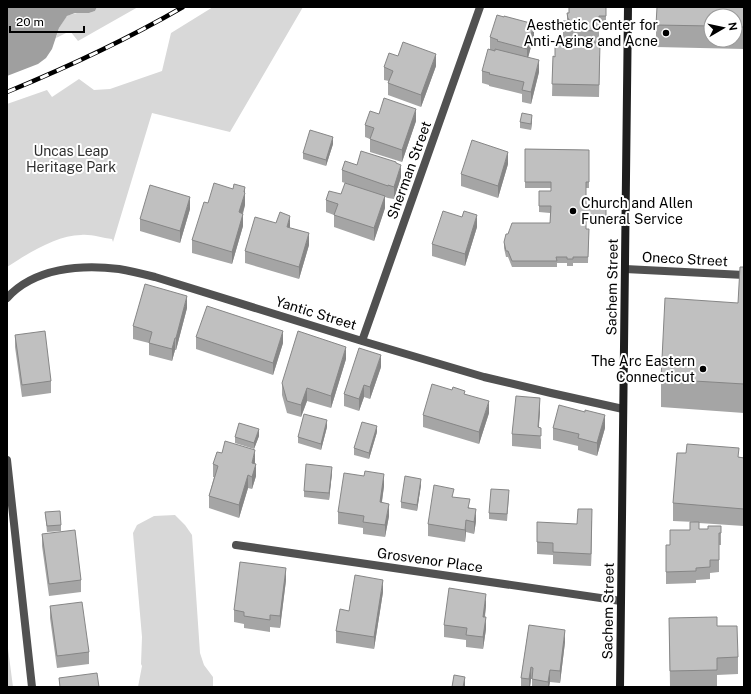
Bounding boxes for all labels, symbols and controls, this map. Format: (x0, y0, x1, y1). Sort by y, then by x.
scale bar (10, 8, 84, 34)
north arrow (703, 8, 743, 48)
text: 20 m (16, 15, 44, 29)
place label: Aesthetic Center for Anti-Aging and Acne (523, 17, 658, 49)
text: N (726, 21, 739, 32)
marker: Aesthetic Center for Anti-Aging and Acne (661, 28, 671, 38)
street label: Sherman Street (384, 119, 434, 221)
park label: Uncas Leap Heritage Park (26, 143, 116, 175)
place label: Church and Allen Funeral Service (581, 195, 693, 227)
marker: Church and Allen Funeral Service (568, 206, 578, 216)
street label: Sachem Street (603, 238, 621, 336)
street label: Oneco Street (642, 249, 728, 269)
street label: Yantic Street (274, 293, 358, 333)
place label: The Arc Eastern Connecticut (591, 353, 695, 385)
marker: The Arc Eastern Connecticut (698, 364, 708, 374)
street label: Grosvenor Place (376, 545, 484, 575)
street label: Sachem Street (599, 562, 617, 660)

